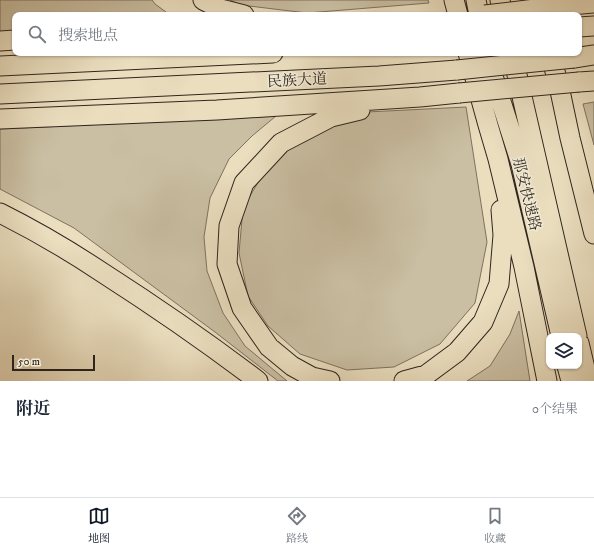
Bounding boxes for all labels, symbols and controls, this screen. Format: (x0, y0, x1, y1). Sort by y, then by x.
search box (12, 12, 582, 56)
icon: search (26, 23, 48, 45)
text: 搜索地点 (58, 26, 118, 45)
street label: 民族大道 (267, 69, 327, 92)
street label: 那安快速路 (508, 155, 545, 233)
map controls (546, 333, 582, 369)
button: layers (546, 333, 582, 369)
scale bar (12, 353, 95, 372)
text: 50 m (18, 355, 40, 369)
text: 附近 (16, 398, 50, 420)
text: 0个结果 (532, 401, 578, 417)
tab: 地图 (88, 505, 110, 546)
tab: 路线 (286, 505, 308, 546)
tab: 收藏 (484, 505, 506, 546)

